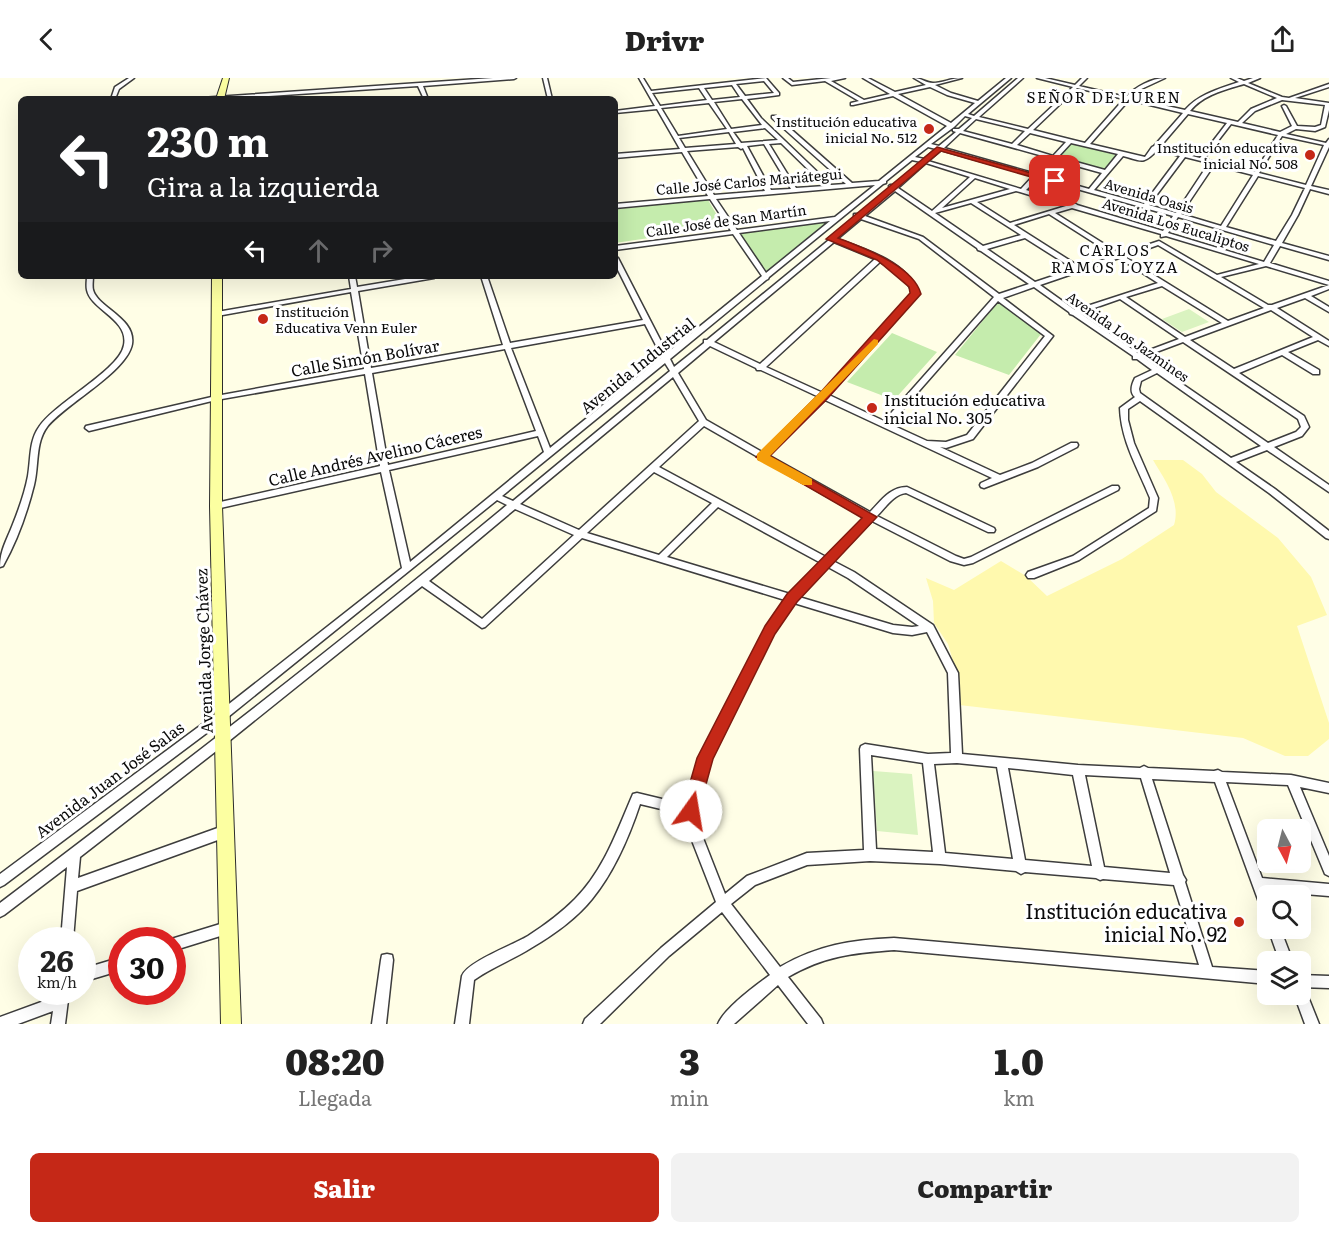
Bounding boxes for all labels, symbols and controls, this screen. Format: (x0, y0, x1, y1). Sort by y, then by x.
text: Drivr (625, 19, 704, 59)
icon: back (30, 23, 63, 56)
icon: share (1266, 23, 1299, 56)
district label: SEÑOR DE LUREN (1026, 85, 1182, 108)
text: 230 m (147, 108, 269, 170)
place label: Institución educativa inicial No. 512 (776, 111, 917, 147)
icon: left (48, 120, 126, 198)
marker: Institución educativa inicial No. 512 (922, 122, 936, 136)
place label: Institución educativa inicial No. 508 (1157, 137, 1298, 173)
marker: Institución educativa inicial No. 508 (1303, 148, 1317, 162)
pin (1029, 155, 1080, 206)
street label: Calle José Carlos Mariátegui (655, 163, 843, 199)
icon: arrive (1038, 164, 1071, 197)
text: Gira a la izquierda (147, 165, 379, 205)
street label: Avenida Oasis (1102, 173, 1196, 217)
street label: Avenida Los Eucaliptos (1100, 192, 1252, 256)
street label: Calle José de San Martín (645, 199, 807, 241)
icon: left (239, 234, 272, 267)
icon: ahead (302, 234, 335, 267)
icon: right (365, 234, 398, 267)
district label: CARLOS RAMOS LOYZA (1051, 238, 1179, 278)
street label: Avenida Los Jazmines (1063, 286, 1193, 386)
place label: Institución Educativa Venn Euler (275, 301, 417, 337)
street label: Avenida Industrial (574, 311, 700, 419)
marker: Institución Educativa Venn Euler (256, 312, 270, 326)
street label: Calle Simón Bolívar (289, 332, 441, 382)
place label: Institución educativa inicial No. 305 (884, 387, 1046, 429)
marker: Institución educativa inicial No. 305 (865, 401, 879, 415)
street label: Calle Andrés Avelino Cáceres (266, 419, 484, 491)
street label: Avenida Jorge Chávez (188, 568, 218, 734)
street label: Avenida Juan José Salas (29, 715, 189, 843)
position arrow (659, 779, 723, 843)
north arrow (1257, 819, 1311, 873)
map controls (1257, 819, 1311, 1005)
button: search (1257, 885, 1311, 939)
place label: Institución educativa inicial No. 92 (1025, 895, 1227, 948)
marker: Institución educativa inicial No. 92 (1232, 915, 1246, 929)
speed limit sign: 30 (108, 927, 186, 1005)
text: 26 (40, 937, 74, 981)
button: layers (1257, 951, 1311, 1005)
text: km/h (37, 970, 77, 993)
text: 08:20 (285, 1033, 385, 1086)
text: 3 (679, 1033, 700, 1086)
text: 1.0 (994, 1033, 1044, 1086)
text: Llegada (298, 1082, 372, 1112)
text: min (670, 1082, 709, 1112)
text: km (1003, 1082, 1035, 1112)
button: Salir (30, 1153, 659, 1222)
button: Compartir (671, 1153, 1299, 1222)

